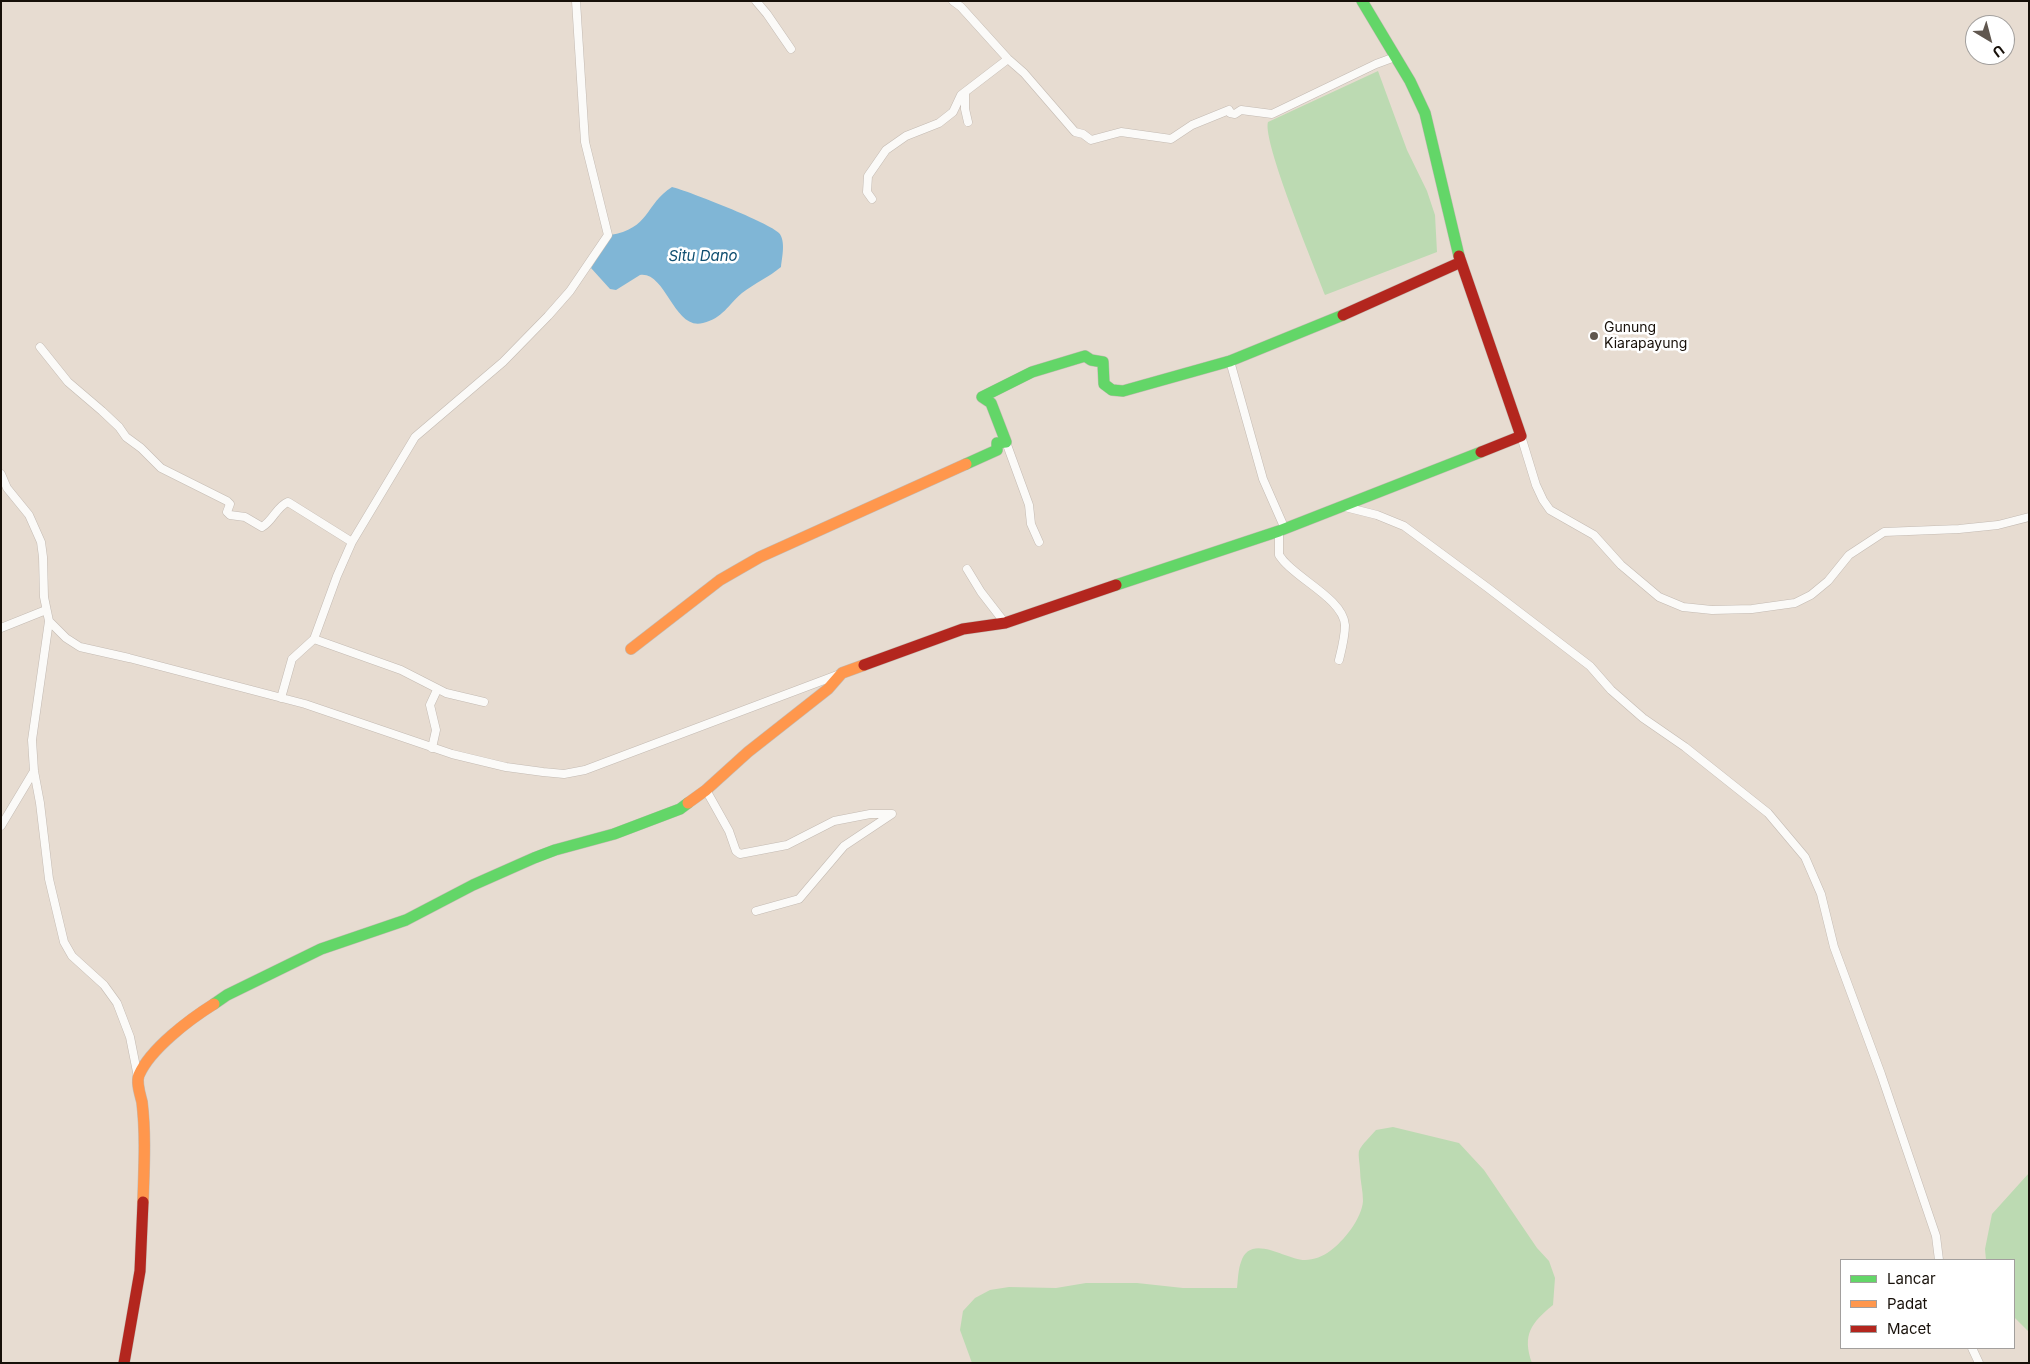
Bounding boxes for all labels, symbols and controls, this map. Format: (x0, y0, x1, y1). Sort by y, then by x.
north arrow (1965, 15, 2015, 65)
text: U (1990, 42, 2008, 61)
water label: Situ Dano (668, 247, 738, 265)
place label: Gunung Kiarapayung (1604, 320, 1687, 352)
marker: Gunung Kiarapayung (1588, 330, 1600, 342)
legend (1840, 1259, 2015, 1349)
text: Lancar (1887, 1269, 1936, 1288)
text: Padat (1887, 1294, 1928, 1313)
text: Macet (1887, 1319, 1931, 1338)

